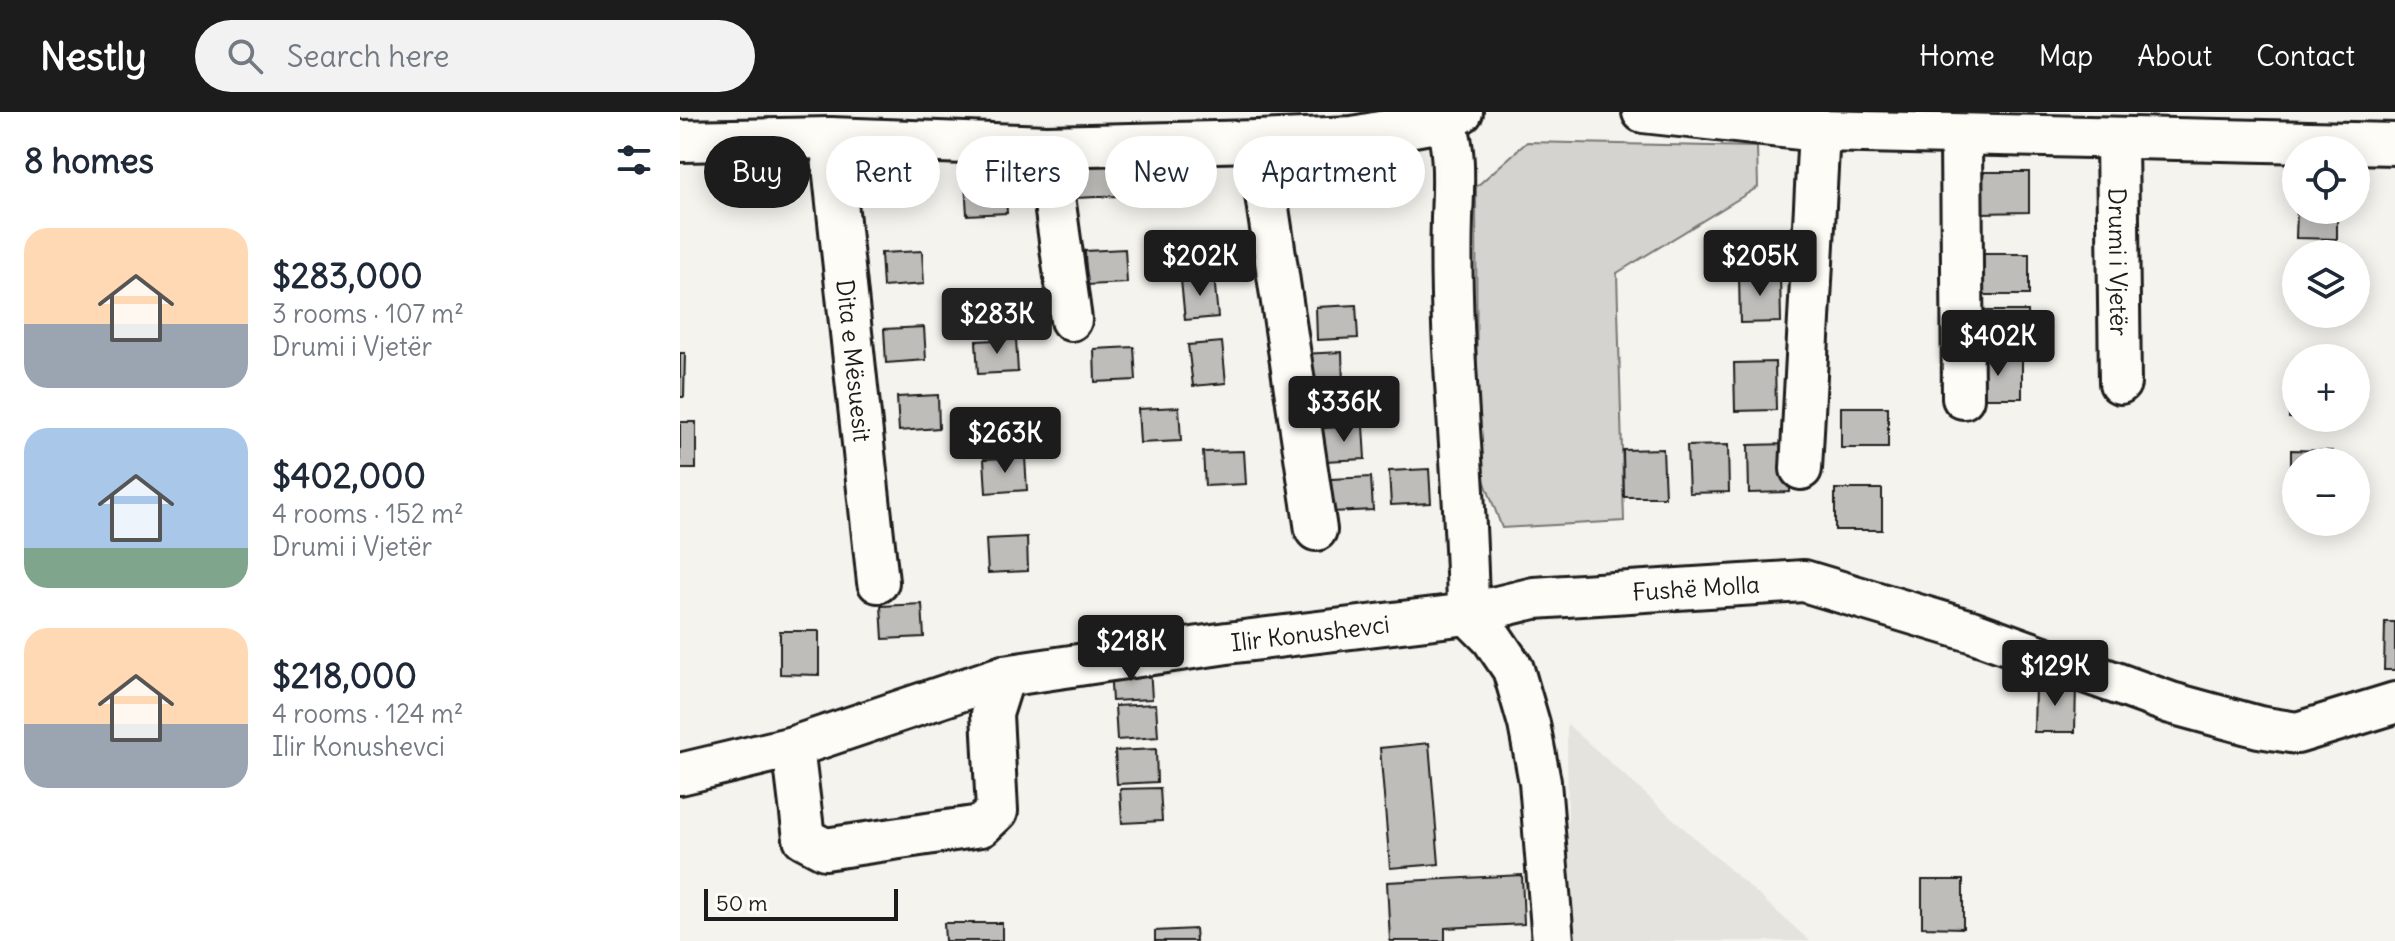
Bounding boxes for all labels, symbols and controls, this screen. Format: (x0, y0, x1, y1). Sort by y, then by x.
search box (195, 20, 755, 92)
text: Nestly (40, 33, 147, 80)
icon: search (223, 34, 267, 78)
text: Search here (287, 37, 449, 75)
text: Home (1919, 38, 1995, 74)
text: Map (2039, 38, 2093, 74)
text: About (2137, 38, 2212, 74)
text: Contact (2256, 38, 2355, 74)
chip: Buy (704, 136, 810, 208)
chip: Rent (826, 136, 940, 208)
chip: Filters (956, 136, 1089, 208)
chip: New (1105, 136, 1217, 208)
chip: Apartment (1233, 136, 1425, 208)
map controls (2282, 136, 2370, 536)
button: locate (2282, 136, 2370, 224)
icon: filters (612, 138, 656, 182)
text: 8 homes (24, 139, 154, 182)
street label: Drumi i Vjetër (2103, 188, 2134, 336)
pin: $202K (1144, 230, 1256, 298)
pin: $205K (1704, 230, 1816, 298)
text: $202K (1162, 239, 1238, 272)
text: $205K (1722, 239, 1798, 272)
button: layers (2282, 240, 2370, 328)
text: $283,000 (272, 254, 423, 297)
icon: home (88, 260, 184, 356)
street label: Dita e Mësuesit (830, 278, 878, 443)
pin: $283K (941, 288, 1053, 356)
text: 3 rooms · 107 m² (272, 297, 464, 330)
text: $283K (960, 297, 1034, 330)
pin: $402K (1942, 310, 2054, 378)
text: $402K (1960, 319, 2036, 352)
text: Drumi i Vjetër (272, 330, 432, 363)
button: + (2282, 344, 2370, 432)
pin: $336K (1288, 376, 1400, 444)
text: $336K (1306, 385, 1382, 418)
pin: $263K (949, 407, 1061, 475)
text: $263K (968, 416, 1042, 449)
button: − (2282, 448, 2370, 536)
text: $402,000 (272, 454, 426, 497)
icon: home (88, 460, 184, 556)
text: 4 rooms · 152 m² (272, 497, 464, 530)
text: Drumi i Vjetër (272, 530, 432, 563)
street label: Fushë Molla (1632, 569, 1761, 607)
street label: Ilir Konushevci (1229, 609, 1391, 657)
pin: $218K (1075, 615, 1187, 683)
text: $218K (1096, 624, 1166, 657)
pin: $129K (1999, 640, 2111, 708)
text: $129K (2020, 649, 2090, 682)
text: $218,000 (272, 654, 417, 697)
icon: home (88, 660, 184, 756)
text: 4 rooms · 124 m² (272, 697, 464, 730)
text: Ilir Konushevci (272, 730, 445, 763)
scale bar (704, 885, 898, 921)
text: 50 m (716, 889, 768, 917)

